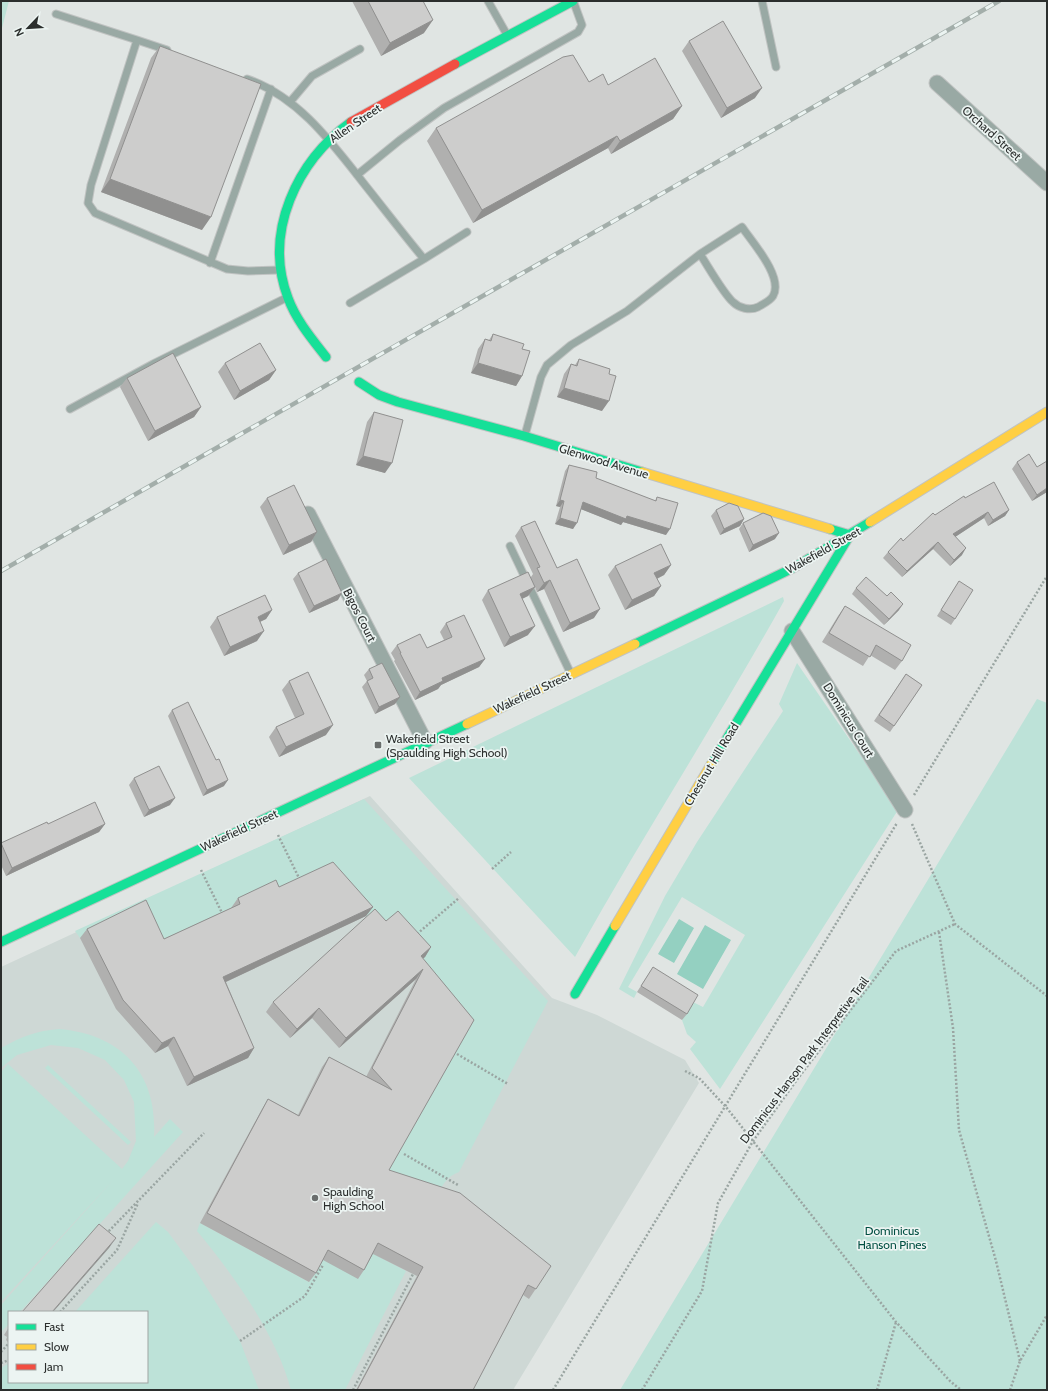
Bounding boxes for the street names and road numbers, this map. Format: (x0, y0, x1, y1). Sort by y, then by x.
street label: Allen Street (326, 100, 384, 146)
street label: Orchard Street (959, 103, 1025, 163)
street label: Glenwood Avenue (557, 440, 651, 482)
street label: Wakefield Street (783, 523, 863, 577)
street label: Bigos Court (340, 586, 380, 644)
street label: Wakefield Street (491, 668, 573, 716)
street label: Dominicus Court (820, 680, 878, 760)
street label: Chestnut Hill Road (680, 720, 742, 808)
street label: Wakefield Street (198, 806, 280, 854)
street label: Dominicus Hanson Park Interpretive Trail (736, 974, 872, 1146)

